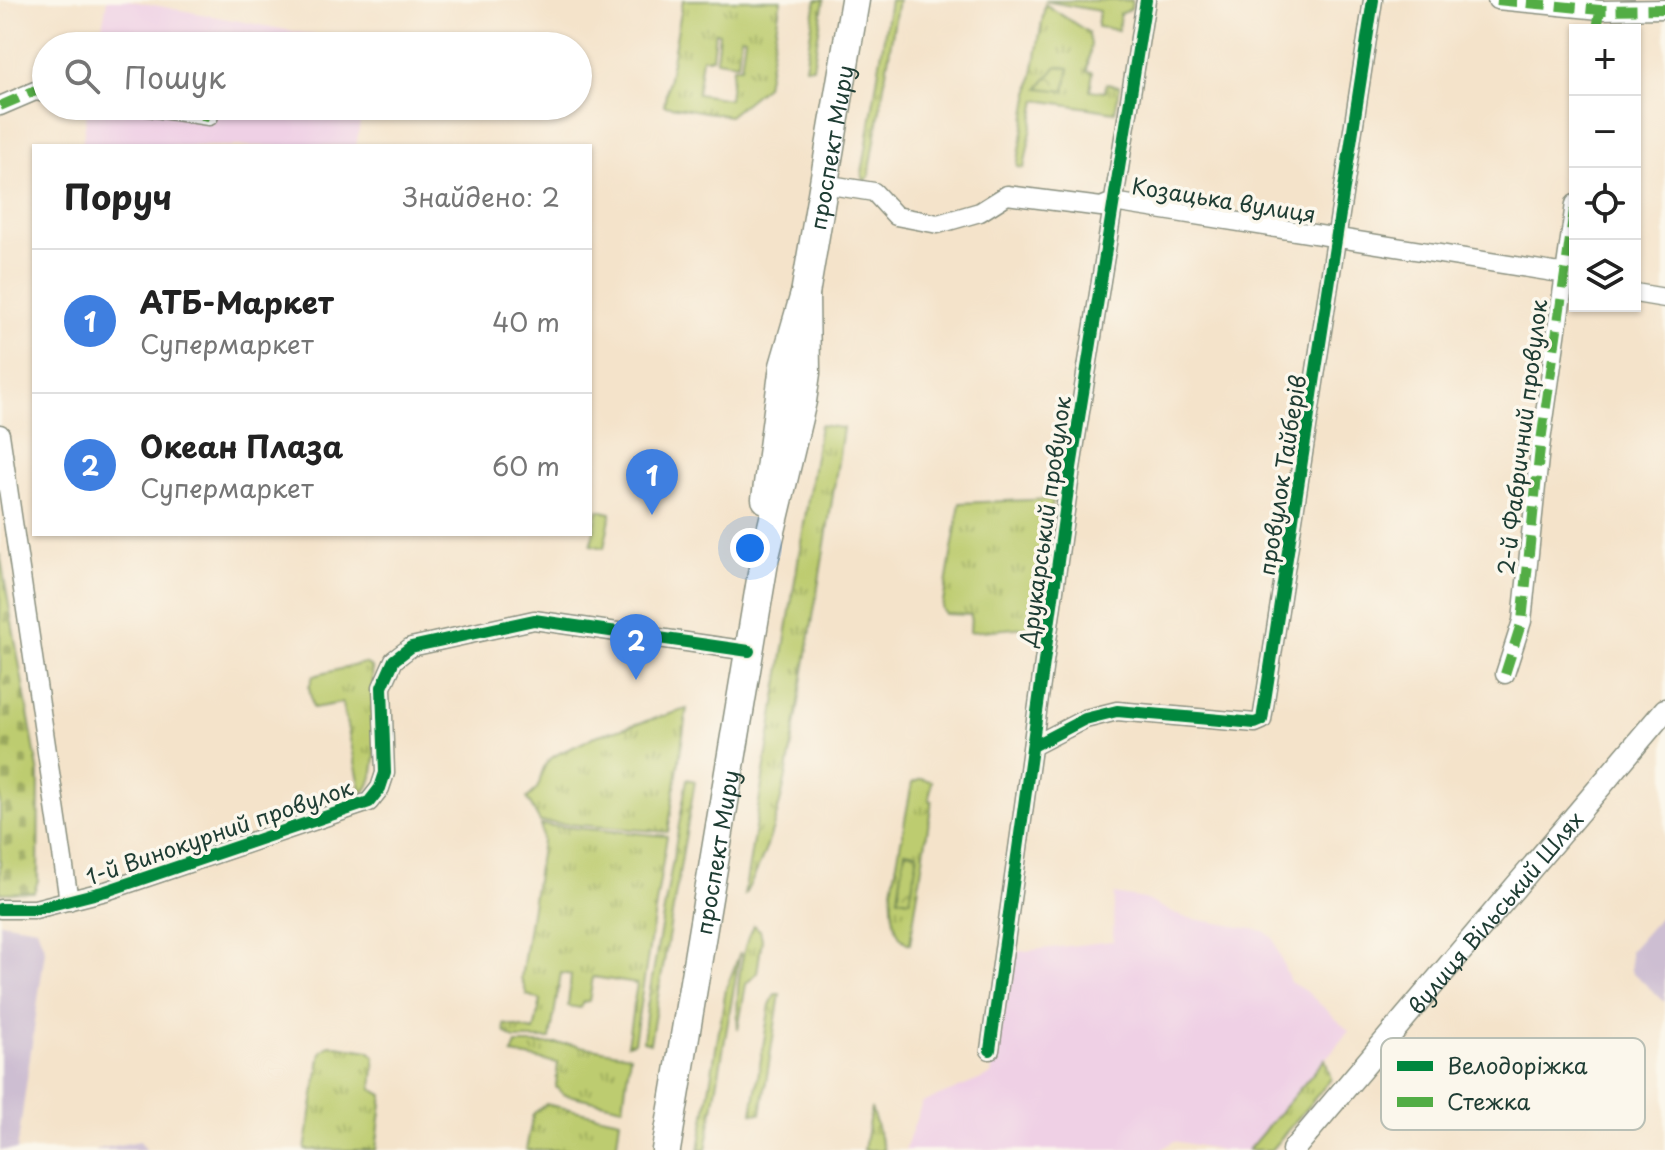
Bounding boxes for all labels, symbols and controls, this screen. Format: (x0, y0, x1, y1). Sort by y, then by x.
map controls (1569, 24, 1641, 312)
button: + (1569, 24, 1641, 96)
search box (32, 32, 592, 120)
icon: search (60, 54, 104, 98)
text: Пошук (124, 54, 226, 99)
street label: проспект Миру (800, 62, 860, 232)
button: − (1569, 96, 1641, 168)
street label: Козацька вулиця (1130, 168, 1318, 230)
button: locate (1569, 168, 1641, 240)
text: Поруч (64, 170, 172, 222)
text: Знайдено: 2 (403, 177, 560, 216)
button: layers (1569, 240, 1641, 312)
text: АТБ-Маркет (140, 279, 334, 324)
street label: 2-й Фабричний провулок (1488, 297, 1554, 577)
text: 1 (84, 302, 96, 341)
text: 40 m (492, 302, 560, 341)
text: Супермаркет (140, 324, 314, 363)
street label: провулок Тайберів (1249, 372, 1313, 578)
street label: Друкарський провулок (1010, 393, 1078, 649)
text: Океан Плаза (140, 423, 343, 468)
text: 2 (81, 446, 99, 485)
text: 60 m (492, 446, 560, 485)
pin: 1 (626, 449, 678, 515)
text: Супермаркет (140, 468, 314, 507)
your location (730, 528, 770, 568)
pin: 2 (610, 614, 662, 680)
street label: проспект Миру (686, 767, 746, 937)
street label: 1-й Винокурний провулок (81, 769, 358, 892)
street label: вулиця Вільський Шлях (1399, 803, 1590, 1020)
legend (1381, 1038, 1645, 1130)
text: Велодоріжка (1447, 1048, 1588, 1081)
text: Стежка (1447, 1084, 1530, 1117)

